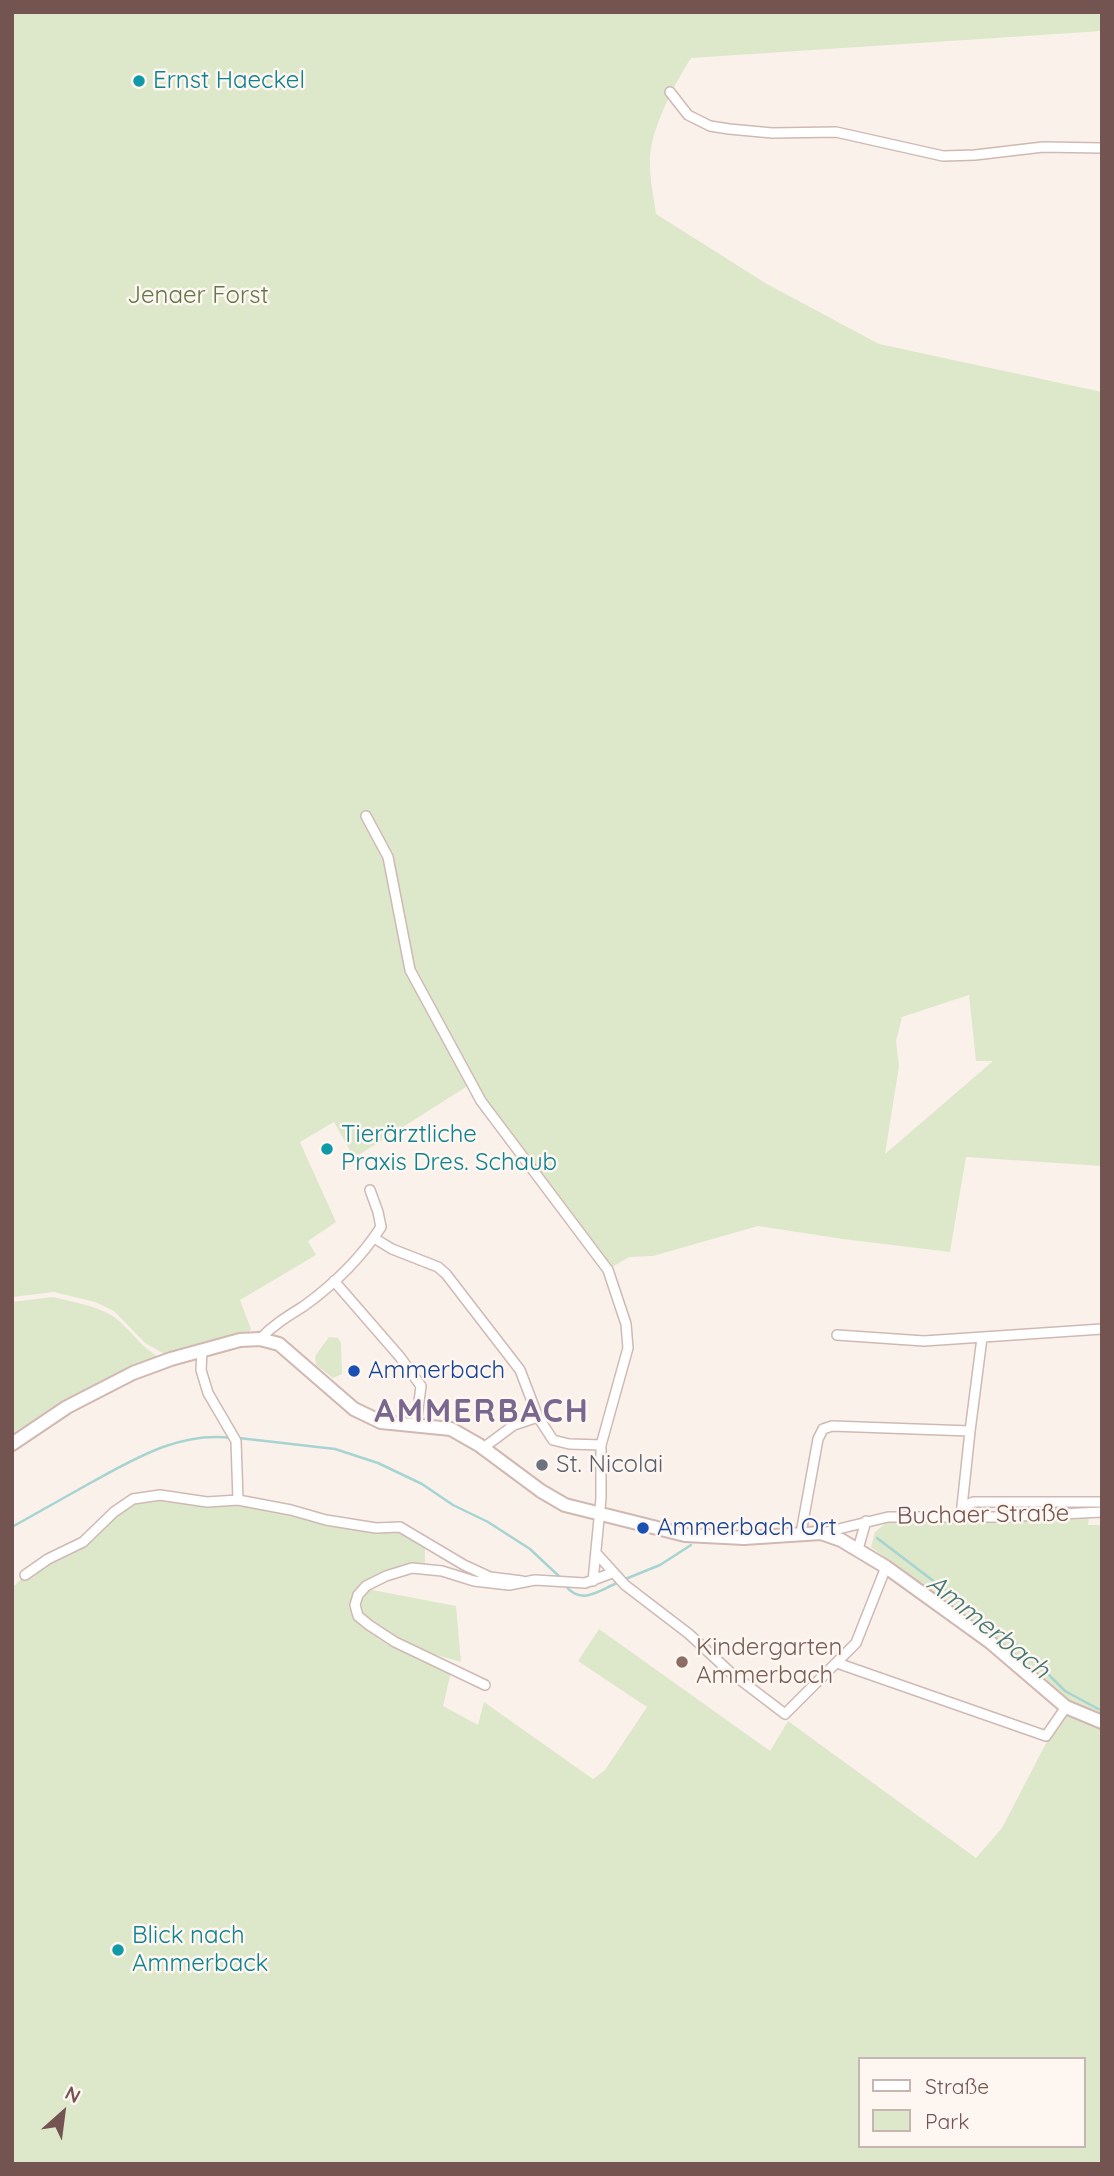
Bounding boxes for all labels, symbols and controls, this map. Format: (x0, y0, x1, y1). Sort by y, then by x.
place label: Ernst Haeckel (153, 67, 305, 95)
marker: Ernst Haeckel (131, 73, 147, 89)
park label: Jenaer Forst (127, 282, 269, 310)
place label: Tierärztliche Praxis Dres. Schaub (341, 1121, 557, 1177)
marker: Tierärztliche Praxis Dres. Schaub (319, 1141, 335, 1157)
place label: Ammerbach (368, 1357, 505, 1385)
marker: Ammerbach (346, 1363, 362, 1379)
district label: AMMERBACH (375, 1393, 589, 1431)
place label: St. Nicolai (556, 1451, 663, 1479)
marker: St. Nicolai (534, 1457, 550, 1473)
street label: Buchaer Straße (897, 1499, 1069, 1531)
place label: Ammerbach Ort (657, 1514, 837, 1542)
marker: Ammerbach Ort (635, 1520, 651, 1536)
water label: Ammerbach (920, 1568, 1056, 1686)
place label: Kindergarten Ammerbach (696, 1634, 842, 1690)
marker: Kindergarten Ammerbach (674, 1654, 690, 1670)
place label: Blick nach Ammerback (132, 1922, 268, 1978)
marker: Blick nach Ammerback (110, 1942, 126, 1958)
legend (858, 2057, 1086, 2148)
text: Straße (925, 2073, 989, 2099)
north arrow (28, 2078, 98, 2148)
text: N (61, 2081, 85, 2108)
text: Park (925, 2108, 969, 2134)

